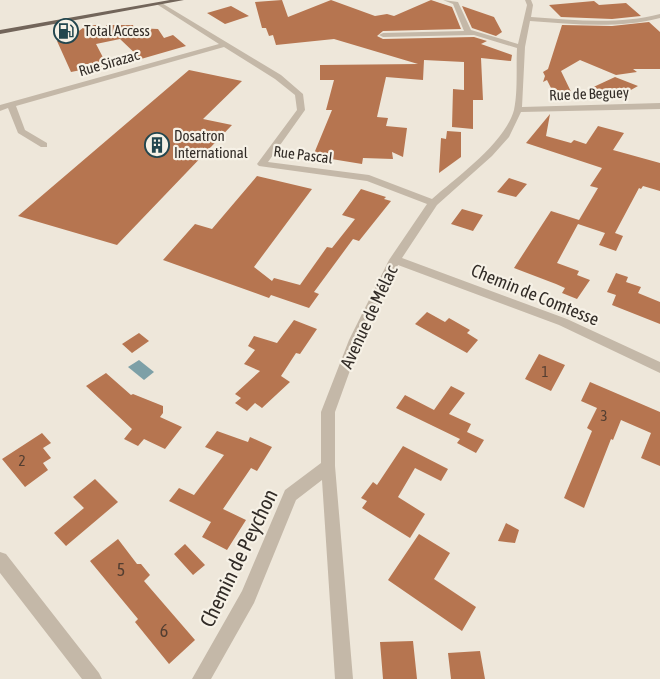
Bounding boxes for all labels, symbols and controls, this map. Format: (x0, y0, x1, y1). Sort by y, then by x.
fuel station icon: Total Access (53, 18, 79, 44)
place label: Total Access (84, 22, 150, 39)
street label: Rue Sirazac (77, 46, 142, 79)
street label: Rue de Beguey (549, 84, 629, 103)
place label: Dosatron International (174, 127, 248, 161)
building icon: Dosatron International (144, 132, 170, 158)
street label: Rue Pascal (273, 142, 334, 167)
street label: Chemin de Comtesse (468, 259, 602, 330)
street label: Avenue de Mélac (335, 262, 402, 372)
house number: 1 (541, 363, 549, 380)
house number: 3 (600, 407, 608, 424)
house number: 2 (18, 452, 26, 469)
street label: Chemin de Peychon (194, 485, 282, 630)
house number: 5 (117, 559, 125, 580)
house number: 6 (160, 620, 168, 641)

